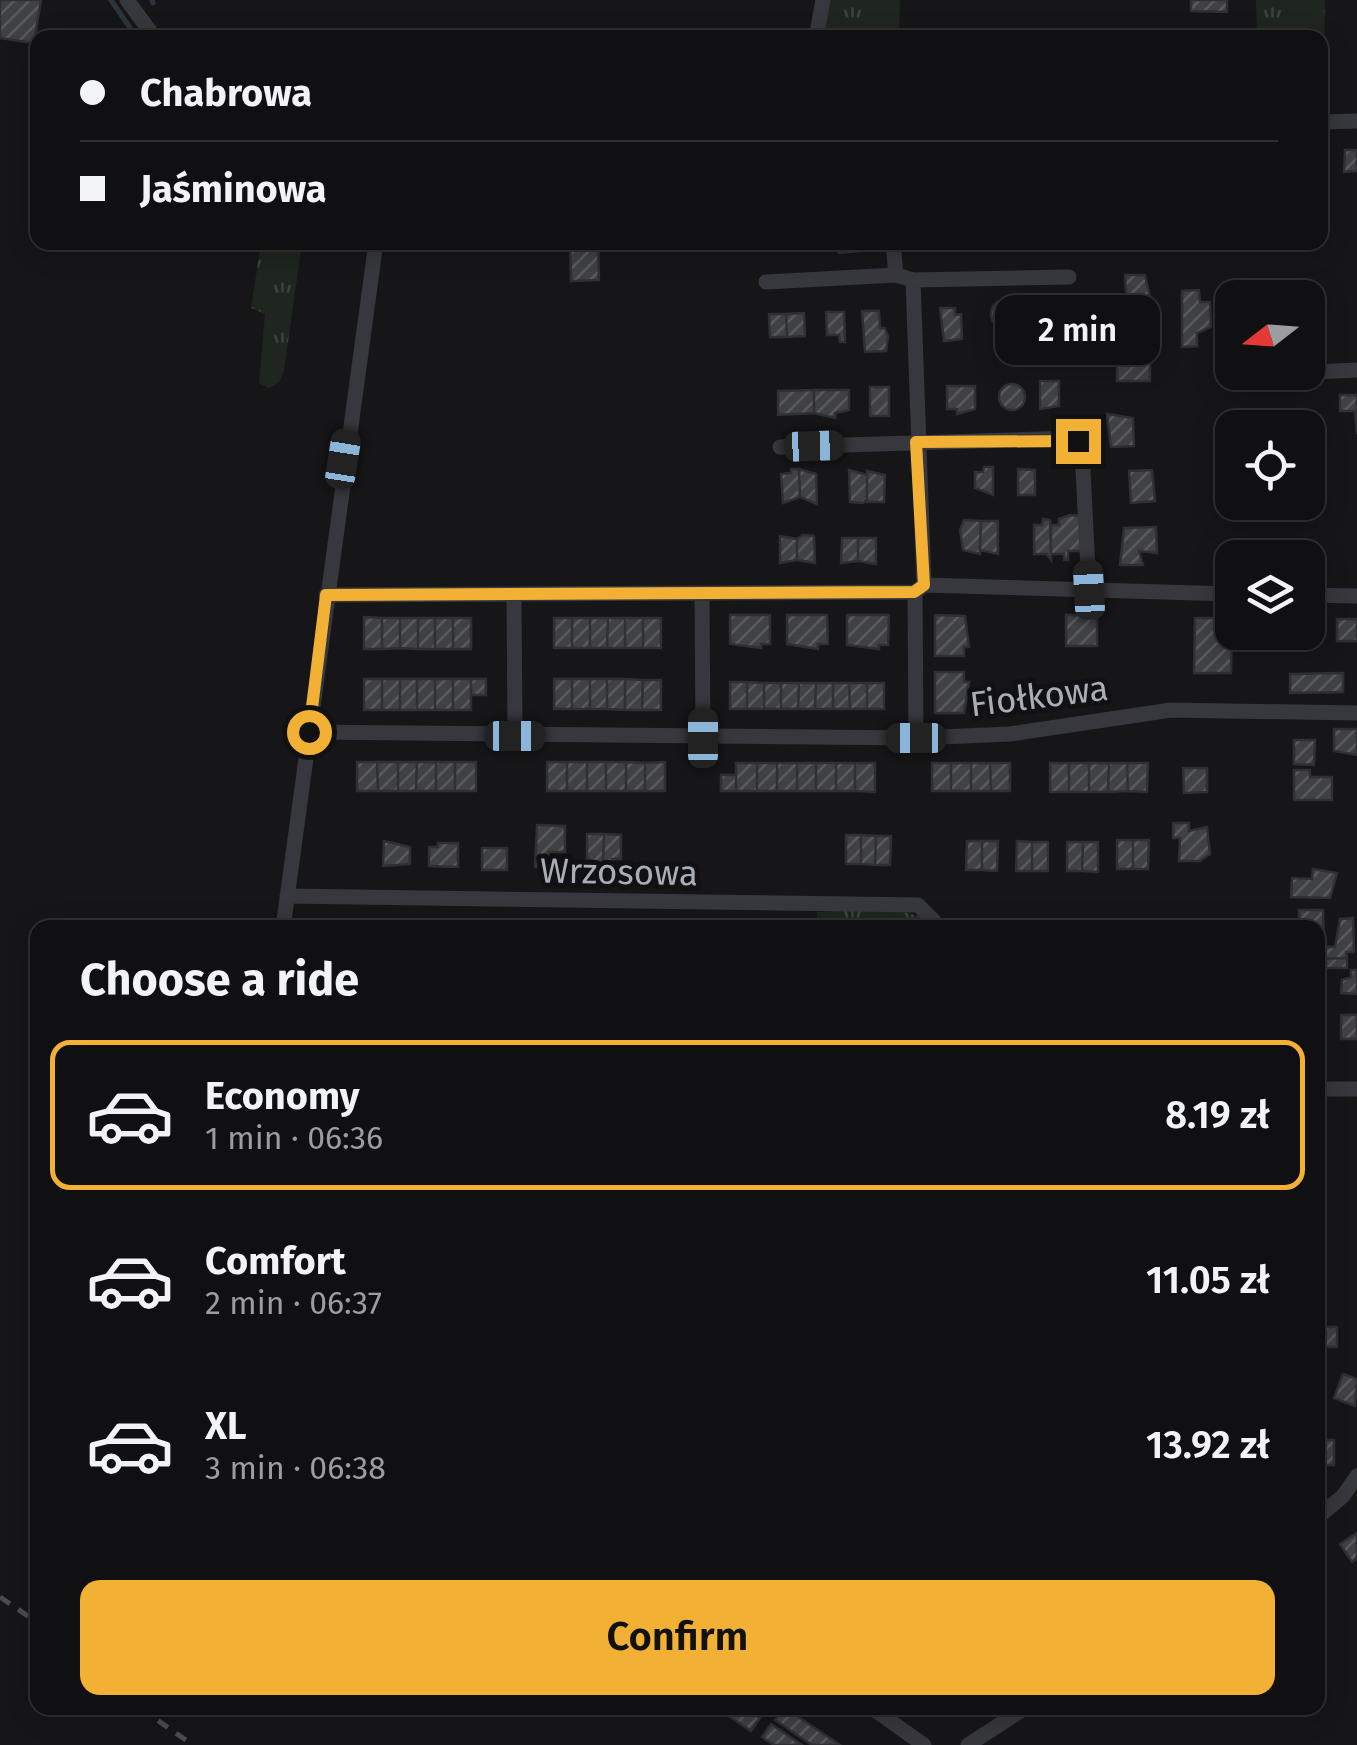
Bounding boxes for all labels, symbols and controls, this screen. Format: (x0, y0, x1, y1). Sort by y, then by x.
text: Chabrowa (140, 70, 312, 116)
text: Jaśminowa (140, 166, 327, 212)
north arrow (1215, 280, 1325, 390)
map controls (1215, 280, 1325, 650)
callout: 2 min (996, 296, 1160, 366)
text: 2 min (1038, 311, 1117, 349)
button: locate (1215, 410, 1325, 520)
route end (1056, 419, 1101, 464)
car (323, 427, 363, 491)
car (783, 430, 845, 462)
button: layers (1215, 540, 1325, 650)
car (1072, 559, 1106, 621)
street label: Fiołkowa (967, 667, 1111, 725)
car (688, 708, 718, 768)
route start (287, 710, 332, 755)
car (485, 721, 545, 751)
car (886, 723, 946, 753)
street label: Wrzosowa (540, 850, 698, 894)
text: Choose a ride (80, 953, 359, 1007)
icon: car (85, 1070, 175, 1160)
text: Economy (205, 1073, 360, 1119)
text: 8.19 zł (1165, 1092, 1270, 1138)
text: 1 min · 06:36 (205, 1119, 383, 1157)
icon: car (85, 1235, 175, 1325)
text: Comfort (205, 1238, 346, 1284)
text: 11.05 zł (1146, 1257, 1270, 1303)
text: 2 min · 06:37 (205, 1284, 382, 1322)
icon: car (85, 1400, 175, 1490)
text: XL (205, 1403, 247, 1449)
text: 13.92 zł (1146, 1422, 1270, 1468)
text: 3 min · 06:38 (205, 1449, 386, 1487)
button: Confirm (80, 1580, 1275, 1695)

